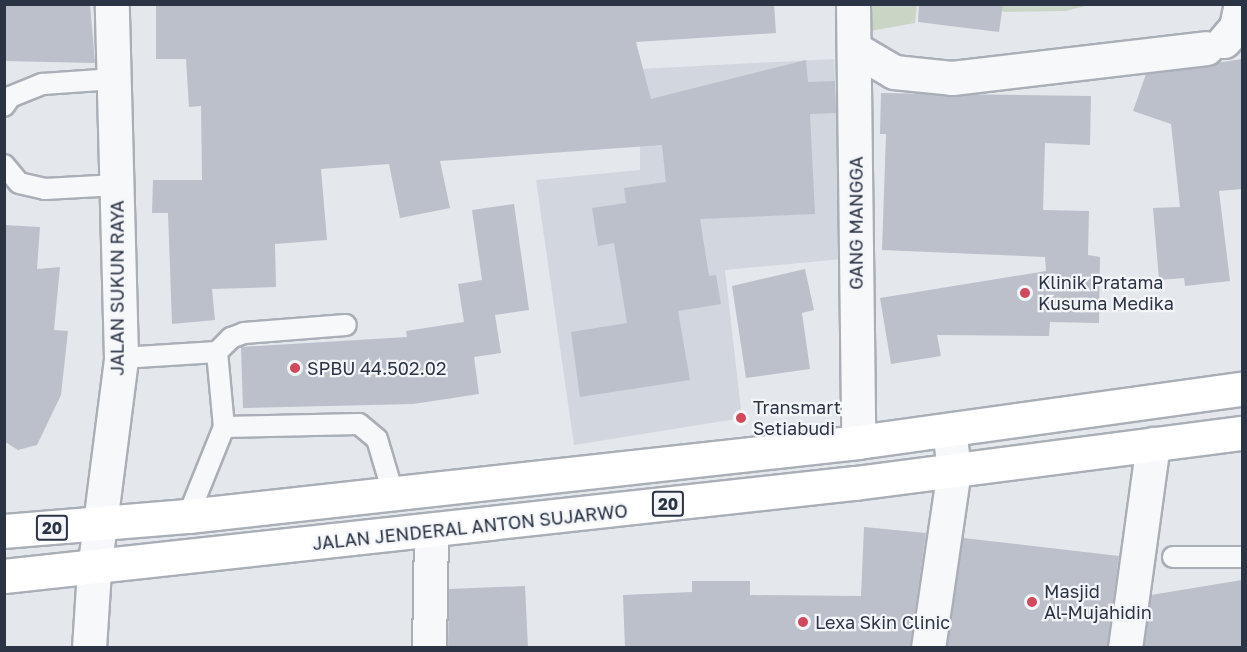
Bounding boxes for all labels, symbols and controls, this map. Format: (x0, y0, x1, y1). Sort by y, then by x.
street label: GANG MANGGA (845, 156, 867, 290)
street label: JALAN SUKUN RAYA (106, 200, 128, 376)
place label: Klinik Pratama Kusuma Medika (1038, 272, 1174, 314)
marker: Klinik Pratama Kusuma Medika (1016, 284, 1034, 302)
place label: SPBU 44.502.02 (307, 357, 446, 379)
marker: SPBU 44.502.02 (288, 361, 302, 375)
place label: Transmart Setiabudi (753, 397, 841, 440)
marker: Transmart Setiabudi (734, 411, 748, 425)
road number: 20 (652, 491, 684, 517)
street label: JALAN JENDERAL ANTON SUJARWO (311, 500, 629, 554)
road number: 20 (36, 515, 68, 541)
place label: Masjid Al-Mujahidin (1044, 581, 1152, 624)
marker: Masjid Al-Mujahidin (1025, 595, 1039, 609)
place label: Lexa Skin Clinic (815, 611, 950, 633)
marker: Lexa Skin Clinic (796, 615, 810, 629)

